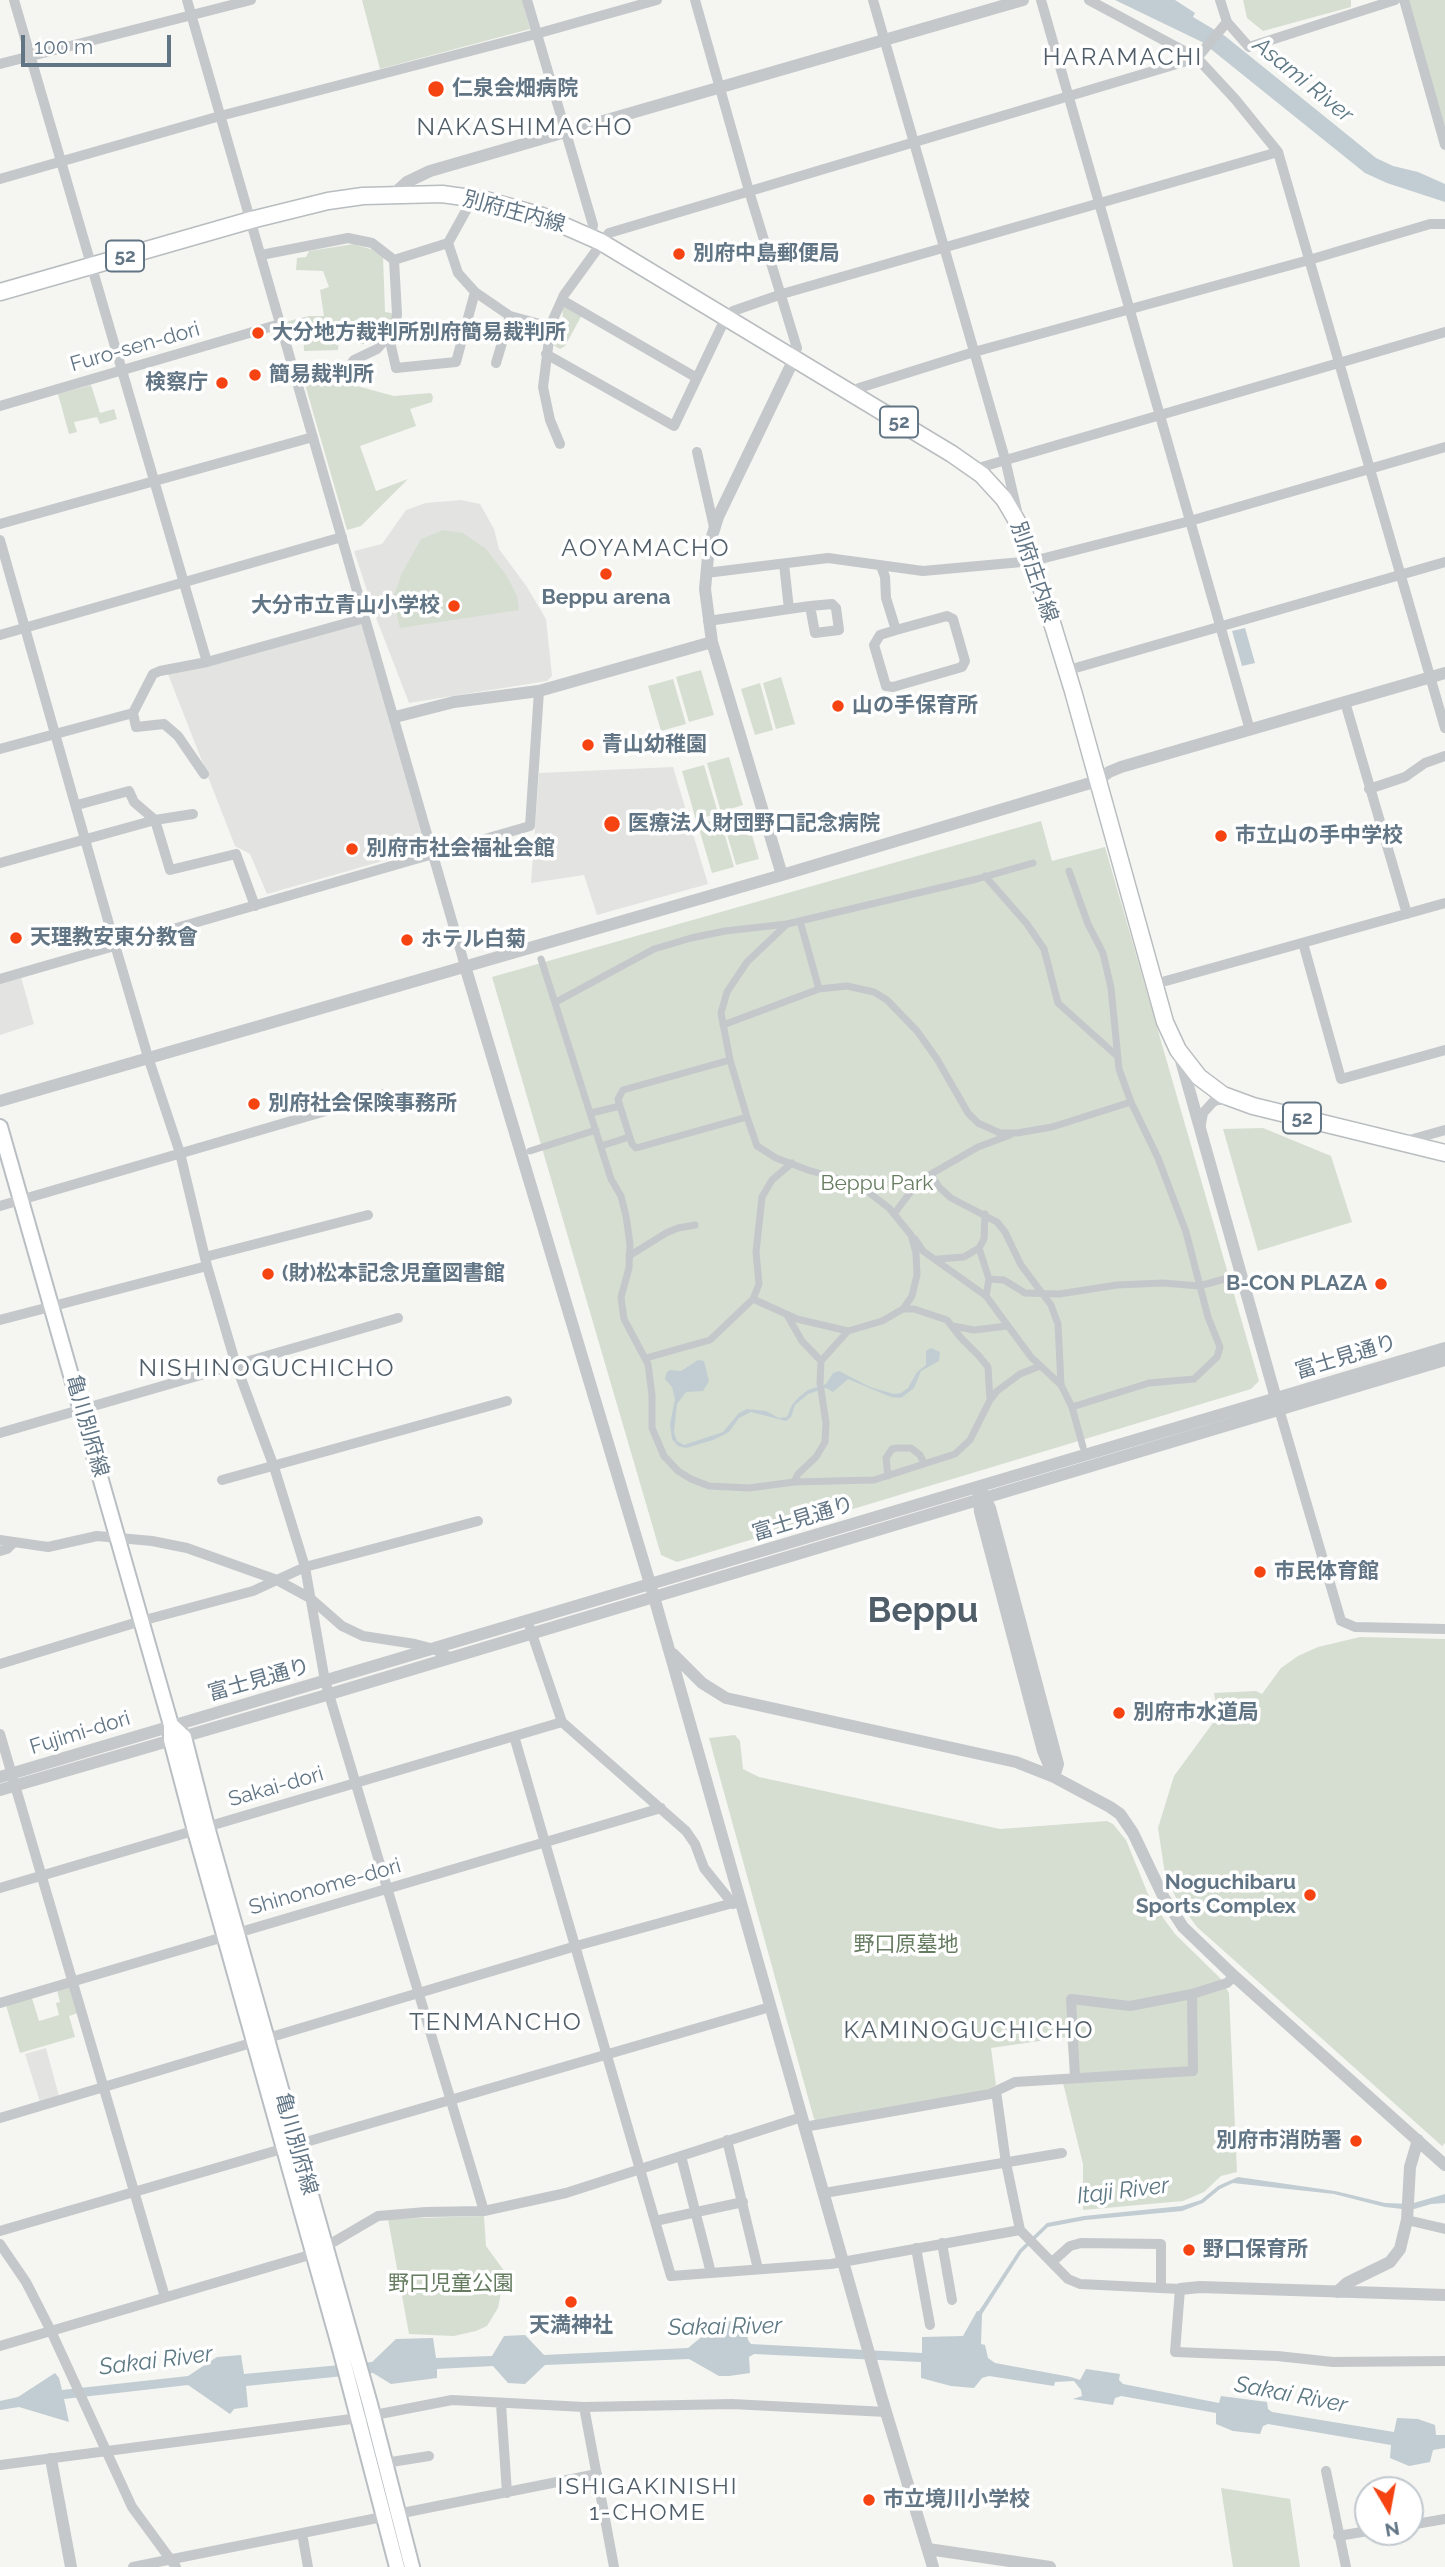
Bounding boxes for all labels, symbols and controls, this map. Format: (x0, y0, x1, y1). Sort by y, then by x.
scale bar (24, 21, 175, 65)
water label: Asami River (1247, 31, 1359, 129)
text: 100 m (34, 34, 93, 59)
district label: HARAMACHI (1044, 44, 1202, 72)
place label: 仁泉会畑病院 (452, 76, 578, 102)
marker: 仁泉会畑病院 (426, 79, 446, 99)
district label: NAKASHIMACHO (418, 114, 632, 142)
street label: 別府庄内線 (460, 186, 568, 238)
road number: 52 (106, 240, 144, 272)
place label: 別府中島郵便局 (693, 241, 840, 267)
marker: 別府中島郵便局 (671, 246, 687, 262)
street label: Furo-sen-dori (67, 316, 203, 378)
place label: 大分地方裁判所別府簡易裁判所 (272, 320, 566, 346)
marker: 大分地方裁判所別府簡易裁判所 (250, 325, 266, 341)
place label: 簡易裁判所 (269, 362, 374, 388)
marker: 簡易裁判所 (247, 367, 263, 383)
place label: 検察庁 (145, 370, 208, 396)
marker: 検察庁 (214, 375, 230, 391)
road number: 52 (880, 406, 918, 438)
street label: 別府庄内線 (1005, 518, 1063, 626)
district label: AOYAMACHO (562, 535, 730, 563)
marker: Beppu arena (598, 566, 614, 582)
place label: Beppu arena (542, 585, 670, 611)
place label: 大分市立青山小学校 (251, 593, 440, 619)
marker: 大分市立青山小学校 (446, 598, 462, 614)
place label: 山の手保育所 (852, 693, 978, 719)
marker: 山の手保育所 (830, 698, 846, 714)
place label: 青山幼稚園 (602, 732, 707, 758)
marker: 青山幼稚園 (580, 737, 596, 753)
place label: 医療法人財団野口記念病院 (628, 811, 880, 837)
marker: 医療法人財団野口記念病院 (602, 814, 622, 834)
place label: 市立山の手中学校 (1235, 823, 1403, 849)
marker: 市立山の手中学校 (1213, 828, 1229, 844)
place label: 別府市社会福祉会館 (366, 836, 555, 862)
marker: 別府市社会福祉会館 (344, 841, 360, 857)
place label: 天理教安東分教會 (30, 925, 198, 951)
place label: ホテル白菊 (421, 927, 526, 953)
marker: 天理教安東分教會 (8, 930, 24, 946)
marker: ホテル白菊 (399, 932, 415, 948)
place label: 別府社会保険事務所 (268, 1091, 457, 1117)
marker: 別府社会保険事務所 (246, 1096, 262, 1112)
road number: 52 (1283, 1102, 1321, 1134)
park label: Beppu Park (821, 1171, 933, 1197)
place label: (財)松本記念児童図書館 (282, 1261, 505, 1287)
marker: (財)松本記念児童図書館 (260, 1266, 276, 1282)
place label: B-CON PLAZA (1226, 1271, 1367, 1297)
marker: B-CON PLAZA (1373, 1276, 1389, 1292)
street label: 富士見通り (1292, 1330, 1400, 1384)
district label: NISHINOGUCHICHO (140, 1355, 394, 1383)
street label: 亀川別府線 (60, 1372, 114, 1480)
street label: 富士見通り (749, 1492, 857, 1546)
place label: 市民体育館 (1274, 1559, 1379, 1585)
marker: 市民体育館 (1252, 1564, 1268, 1580)
district label: Beppu (868, 1590, 978, 1632)
street label: 富士見通り (205, 1653, 313, 1707)
place label: 別府市水道局 (1133, 1700, 1259, 1726)
marker: 別府市水道局 (1111, 1705, 1127, 1721)
street label: Fujimi-dori (27, 1706, 133, 1760)
street label: Sakai-dori (226, 1761, 326, 1813)
street label: Shinonome-dori (246, 1853, 404, 1921)
place label: Noguchibaru Sports Complex (1136, 1870, 1296, 1920)
marker: Noguchibaru Sports Complex (1302, 1887, 1318, 1903)
park label: 野口原墓地 (854, 1932, 958, 1958)
district label: TENMANCHO (410, 2009, 582, 2037)
district label: KAMINOGUCHICHO (845, 2017, 1093, 2045)
street label: 亀川別府線 (269, 2090, 323, 2198)
place label: 別府市消防署 (1216, 2128, 1342, 2154)
marker: 別府市消防署 (1348, 2133, 1364, 2149)
water label: Itaji River (1075, 2172, 1171, 2210)
place label: 野口保育所 (1203, 2237, 1308, 2263)
marker: 野口保育所 (1181, 2242, 1197, 2258)
park label: 野口児童公園 (388, 2271, 514, 2297)
marker: 天満神社 (563, 2294, 579, 2310)
water label: Sakai River (668, 2312, 782, 2342)
place label: 天満神社 (529, 2313, 613, 2339)
water label: Sakai River (98, 2340, 214, 2382)
water label: Sakai River (1232, 2371, 1350, 2419)
district label: ISHIGAKINISHI 1-CHOME (559, 2473, 737, 2527)
north arrow (1354, 2476, 1424, 2546)
place label: 市立境川小学校 (883, 2487, 1030, 2513)
marker: 市立境川小学校 (861, 2492, 877, 2508)
text: N (1383, 2518, 1401, 2542)

